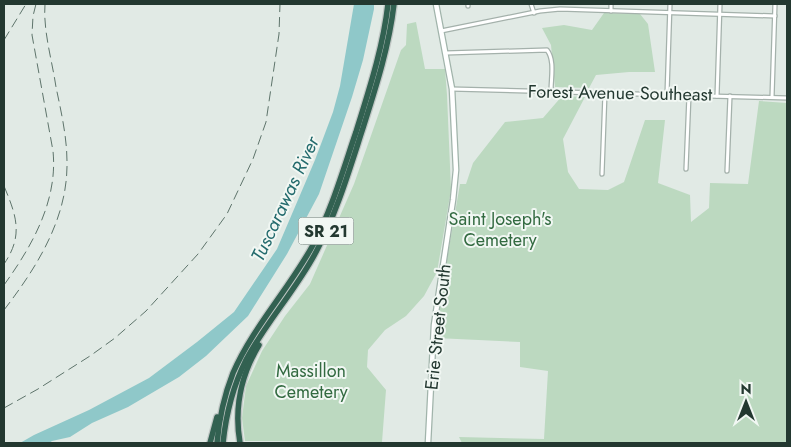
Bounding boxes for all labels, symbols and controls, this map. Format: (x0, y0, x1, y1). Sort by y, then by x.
street label: Forest Avenue Southeast (528, 78, 713, 108)
water label: Tuscarawas River (244, 131, 327, 266)
park label: Saint Joseph's Cemetery (449, 206, 551, 253)
road number: SR 21 (298, 218, 354, 245)
street label: Erie Street South (418, 263, 458, 391)
park label: Massillon Cemetery (274, 358, 348, 405)
north arrow (721, 377, 771, 427)
text: N (740, 379, 752, 399)

